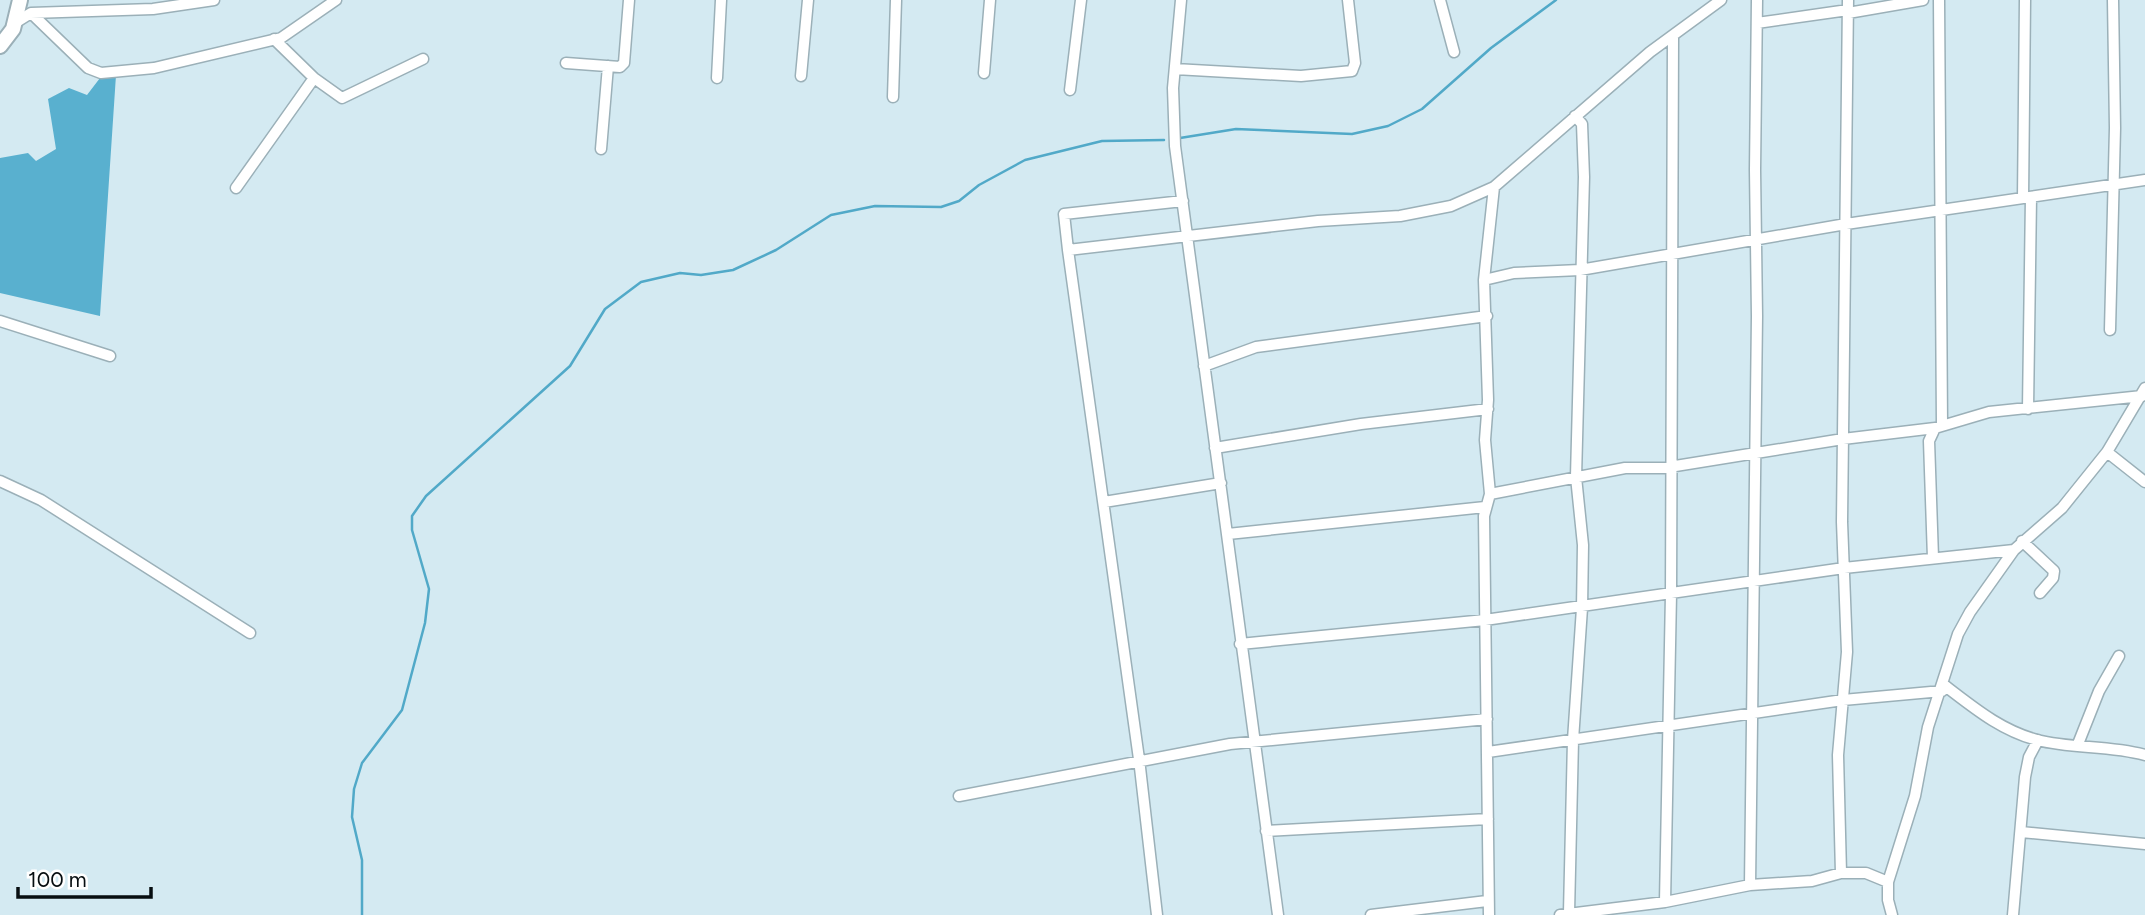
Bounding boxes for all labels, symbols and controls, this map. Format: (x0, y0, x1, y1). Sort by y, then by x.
scale bar (18, 856, 150, 900)
text: 100 m (28, 867, 87, 892)

